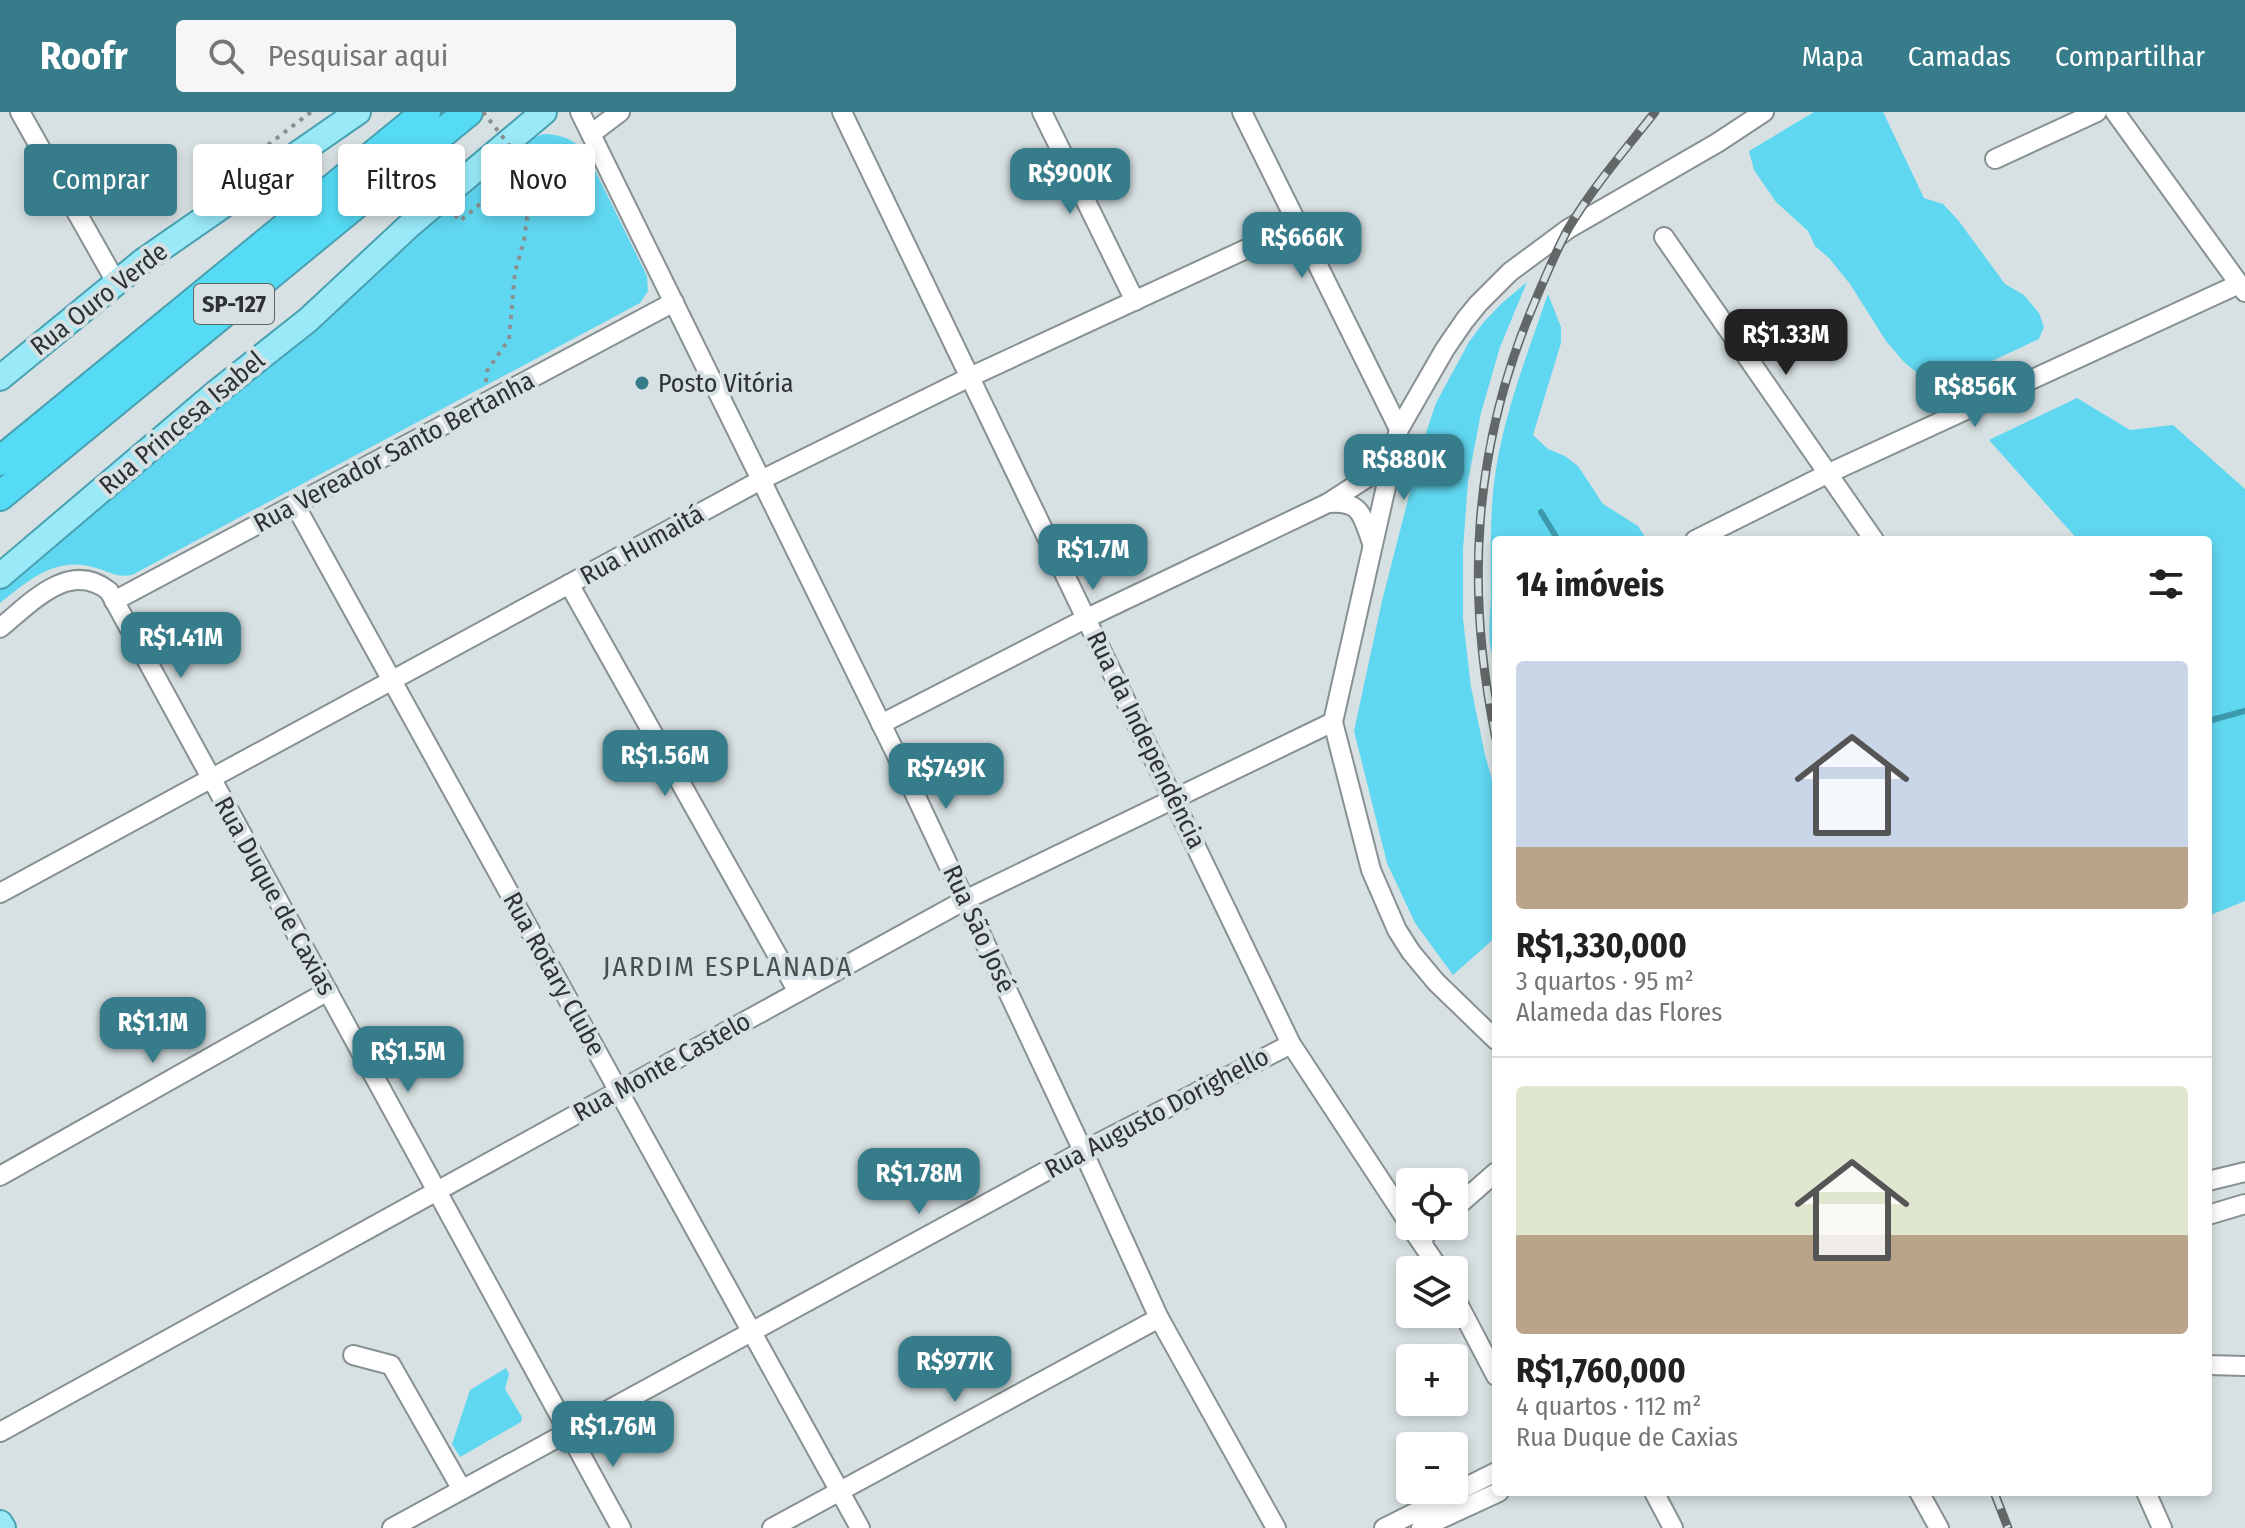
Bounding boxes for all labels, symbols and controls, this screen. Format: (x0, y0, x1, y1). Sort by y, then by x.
search box (176, 20, 736, 92)
text: Roofr (40, 33, 128, 79)
icon: search (204, 34, 248, 78)
text: Pesquisar aqui (268, 38, 448, 74)
text: Mapa (1802, 40, 1864, 73)
text: Camadas (1908, 40, 2011, 73)
text: Compartilhar (2055, 40, 2205, 73)
chip: Comprar (24, 144, 177, 216)
chip: Alugar (193, 144, 322, 216)
chip: Filtros (338, 144, 465, 216)
chip: Novo (481, 144, 595, 216)
pin: R$900K (1005, 148, 1135, 216)
text: R$900K (1028, 158, 1112, 189)
pin: R$666K (1237, 212, 1367, 280)
text: R$666K (1260, 222, 1344, 253)
street label: Rua Ouro Verde (24, 236, 174, 362)
road number: SP-127 (194, 284, 274, 324)
pin: R$1.33M (1712, 309, 1860, 377)
text: R$1.33M (1742, 319, 1830, 350)
street label: Rua Princesa Isabel (93, 345, 271, 501)
pin: R$856K (1910, 361, 2040, 429)
street label: Rua Vereador Santo Bertanha (248, 365, 540, 539)
place label: Posto Vitória (658, 368, 793, 399)
text: R$856K (1934, 371, 2016, 402)
marker: Posto Vitória (633, 374, 651, 392)
pin: R$880K (1339, 434, 1469, 502)
text: R$880K (1362, 444, 1446, 475)
street label: Rua Humaitá (575, 498, 709, 592)
pin: R$1.7M (1028, 524, 1158, 592)
text: R$1.7M (1056, 534, 1130, 565)
icon: filters (2144, 562, 2188, 606)
text: 14 imóveis (1516, 564, 1664, 605)
pin: R$1.41M (107, 612, 255, 680)
text: R$1.41M (139, 622, 223, 653)
street label: Rua da Independência (1080, 626, 1212, 854)
icon: home (1780, 713, 1924, 857)
pin: R$1.56M (591, 730, 739, 798)
text: R$1.56M (621, 740, 709, 771)
pin: R$749K (881, 743, 1011, 811)
text: R$749K (907, 753, 985, 784)
street label: Rua Duque de Caxias (208, 791, 342, 1001)
street label: Rua São José (936, 860, 1022, 998)
street label: Rua Rotary Clube (496, 887, 612, 1061)
text: R$1,330,000 (1516, 925, 1687, 966)
district label: JARDIM ESPLANADA (603, 950, 853, 983)
text: 3 quartos · 95 m² (1516, 966, 1694, 997)
pin: R$1.1M (88, 997, 218, 1065)
text: Alameda das Flores (1516, 997, 1722, 1028)
street label: Rua Monte Castelo (568, 1006, 756, 1128)
text: R$1.1M (118, 1007, 188, 1038)
pin: R$1.5M (343, 1026, 473, 1094)
text: R$1.5M (370, 1036, 446, 1067)
street label: Rua Augusto Dorighello (1040, 1041, 1274, 1185)
icon: home (1780, 1138, 1924, 1282)
pin: R$1.78M (845, 1148, 993, 1216)
text: R$1.78M (876, 1158, 962, 1189)
map controls (1396, 1168, 1468, 1504)
button: locate (1396, 1168, 1468, 1240)
button: layers (1396, 1256, 1468, 1328)
pin: R$977K (890, 1336, 1020, 1404)
button: + (1396, 1344, 1468, 1416)
text: R$977K (916, 1346, 994, 1377)
text: R$1,760,000 (1516, 1350, 1686, 1391)
text: 4 quartos · 112 m² (1516, 1391, 1701, 1422)
pin: R$1.76M (539, 1401, 687, 1469)
text: R$1.76M (570, 1411, 656, 1442)
text: Rua Duque de Caxias (1516, 1422, 1738, 1453)
button: − (1396, 1432, 1468, 1504)

